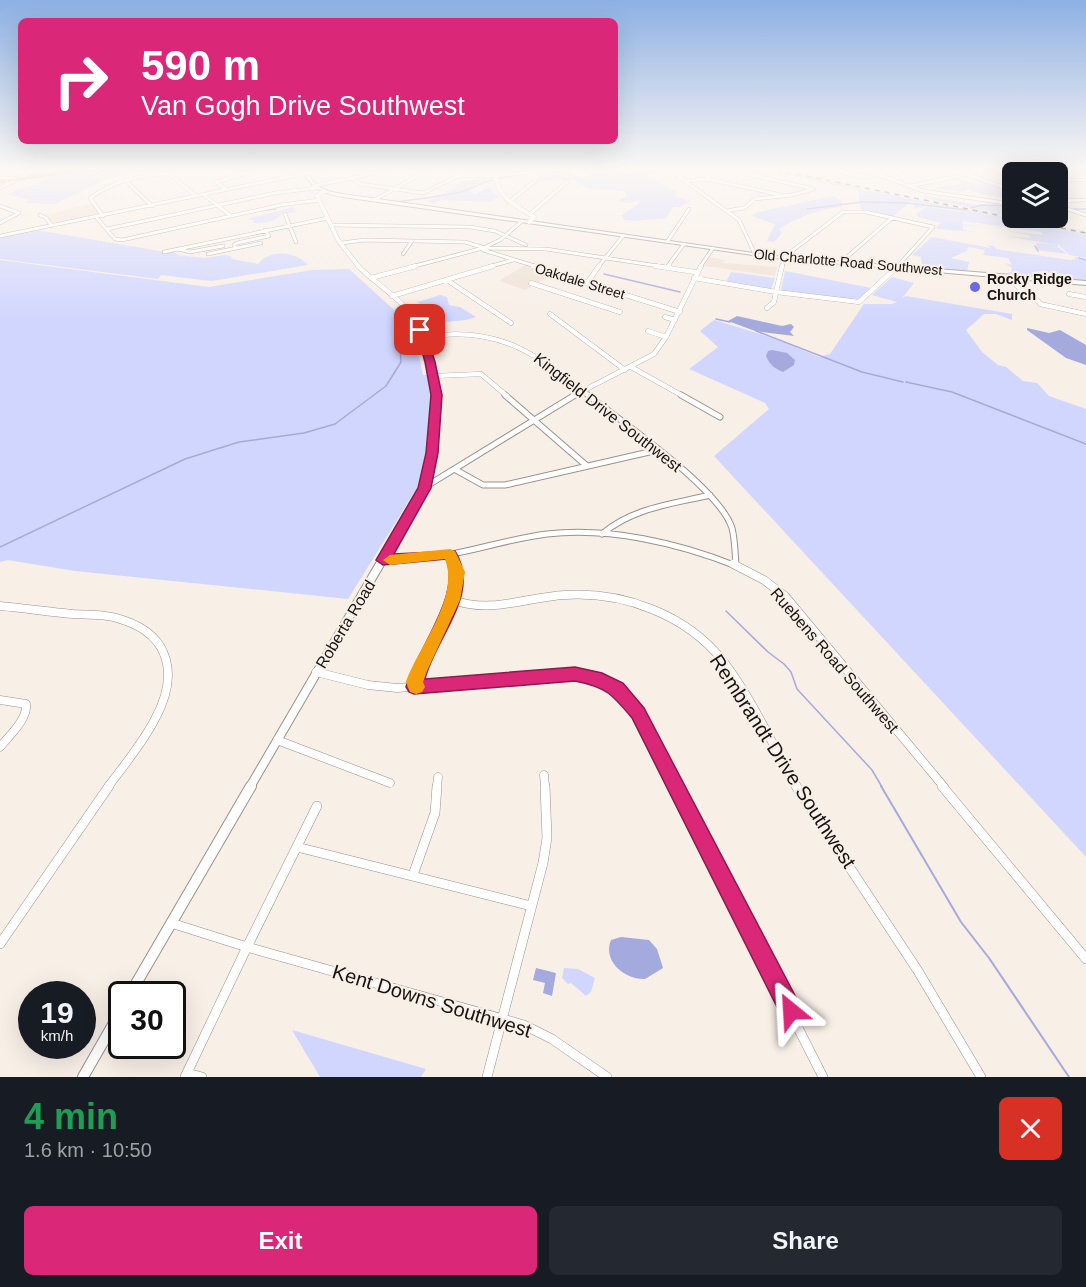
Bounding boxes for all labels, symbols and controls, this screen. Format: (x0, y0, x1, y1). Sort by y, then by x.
icon: right (42, 42, 120, 120)
text: 590 m (141, 42, 260, 89)
text: Van Gogh Drive Southwest (141, 91, 465, 121)
map controls (1002, 162, 1068, 228)
button: layers (1002, 162, 1068, 228)
street label: Old Charlotte Road Southwest (753, 246, 943, 278)
street label: Oakdale Street (533, 260, 627, 302)
place label: Rocky Ridge Church (987, 271, 1072, 303)
marker: Rocky Ridge Church (968, 280, 982, 294)
pin (394, 304, 445, 355)
icon: arrive (403, 313, 436, 346)
street label: Kingfield Drive Southwest (531, 350, 685, 476)
street label: Roberta Road (312, 577, 378, 671)
street label: Ruebens Road Southwest (767, 585, 902, 736)
street label: Rembrandt Drive Southwest (706, 650, 861, 872)
street label: Kent Downs Southwest (330, 960, 535, 1042)
position arrow (759, 979, 823, 1043)
speed limit sign: 30 (108, 981, 186, 1059)
text: 19 (40, 996, 74, 1029)
text: km/h (41, 1027, 73, 1044)
text: 4 min (24, 1096, 118, 1137)
button: close (999, 1097, 1062, 1160)
text: 1.6 km · 10:50 (24, 1139, 152, 1161)
button: Exit (24, 1206, 537, 1275)
button: Share (549, 1206, 1062, 1275)

